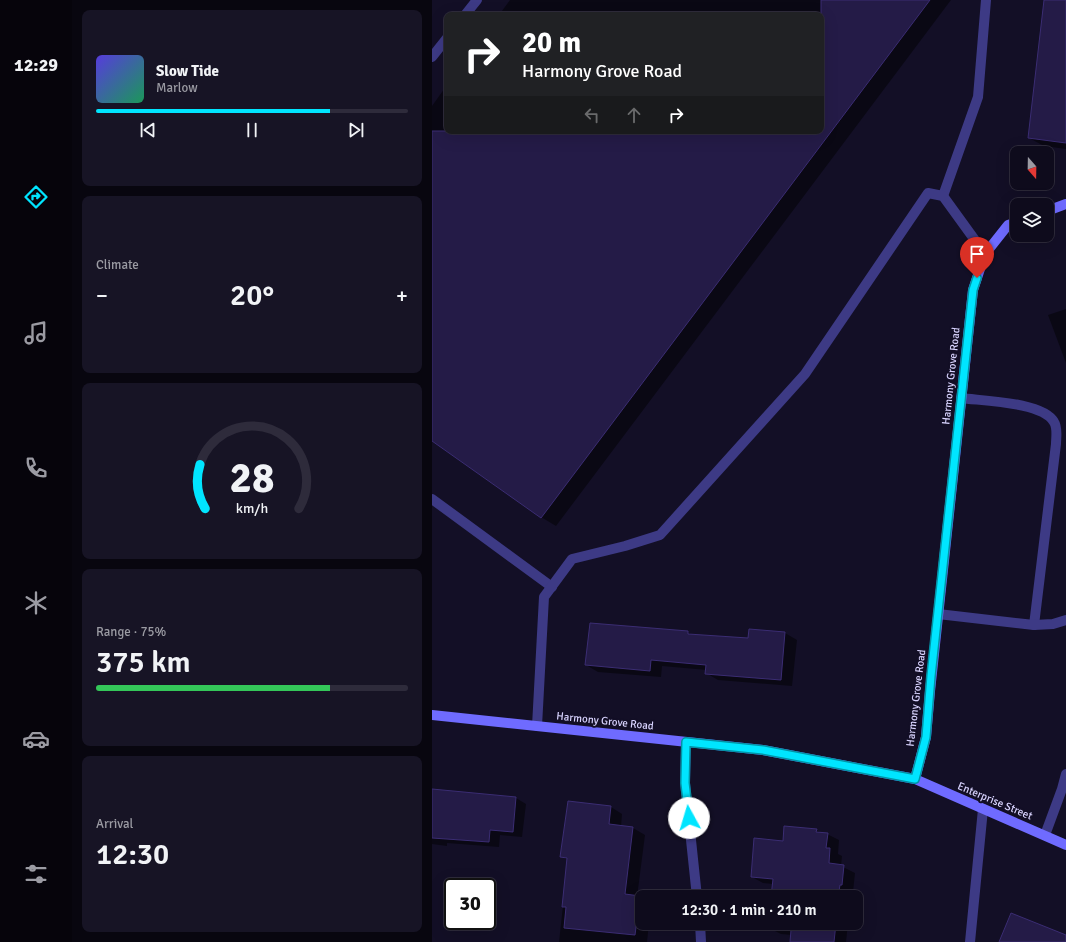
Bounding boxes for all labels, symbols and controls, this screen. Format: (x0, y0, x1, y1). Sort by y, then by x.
text: 20 m (522, 26, 581, 60)
icon: right (456, 28, 508, 80)
text: 12:29 (14, 54, 58, 76)
text: Harmony Grove Road (522, 60, 682, 82)
text: Slow Tide (156, 62, 219, 80)
text: Marlow (156, 80, 198, 96)
icon: left (581, 104, 603, 126)
icon: ahead (623, 104, 645, 126)
icon: right (665, 104, 687, 126)
icon: previous (137, 119, 159, 141)
icon: pause (241, 119, 263, 141)
icon: next (345, 119, 367, 141)
north arrow (1010, 146, 1054, 190)
map controls (1010, 146, 1054, 242)
icon: directions (22, 183, 50, 211)
button: layers (1010, 198, 1054, 242)
pin (960, 237, 994, 278)
icon: arrive (966, 243, 988, 265)
text: Climate (96, 257, 139, 273)
text: 20° (230, 277, 274, 314)
text: − (96, 282, 108, 309)
text: + (396, 282, 408, 309)
icon: music (22, 319, 50, 347)
street label: Harmony Grove Road (939, 327, 963, 425)
text: 28 (230, 453, 274, 504)
icon: phone (22, 454, 50, 482)
text: km/h (236, 500, 268, 517)
icon: climate (22, 589, 50, 617)
text: Range · 75% (96, 624, 166, 640)
text: 375 km (96, 644, 191, 681)
street label: Harmony Grove Road (904, 649, 928, 747)
street label: Harmony Grove Road (556, 709, 654, 733)
icon: car (22, 725, 50, 753)
street label: Enterprise Street (956, 779, 1034, 823)
position arrow (668, 797, 710, 839)
text: Arrival (96, 816, 133, 832)
text: 12:30 (96, 836, 169, 873)
icon: filters (22, 860, 50, 888)
speed limit sign: 30 (444, 878, 496, 930)
text: 12:30 · 1 min · 210 m (682, 901, 816, 919)

